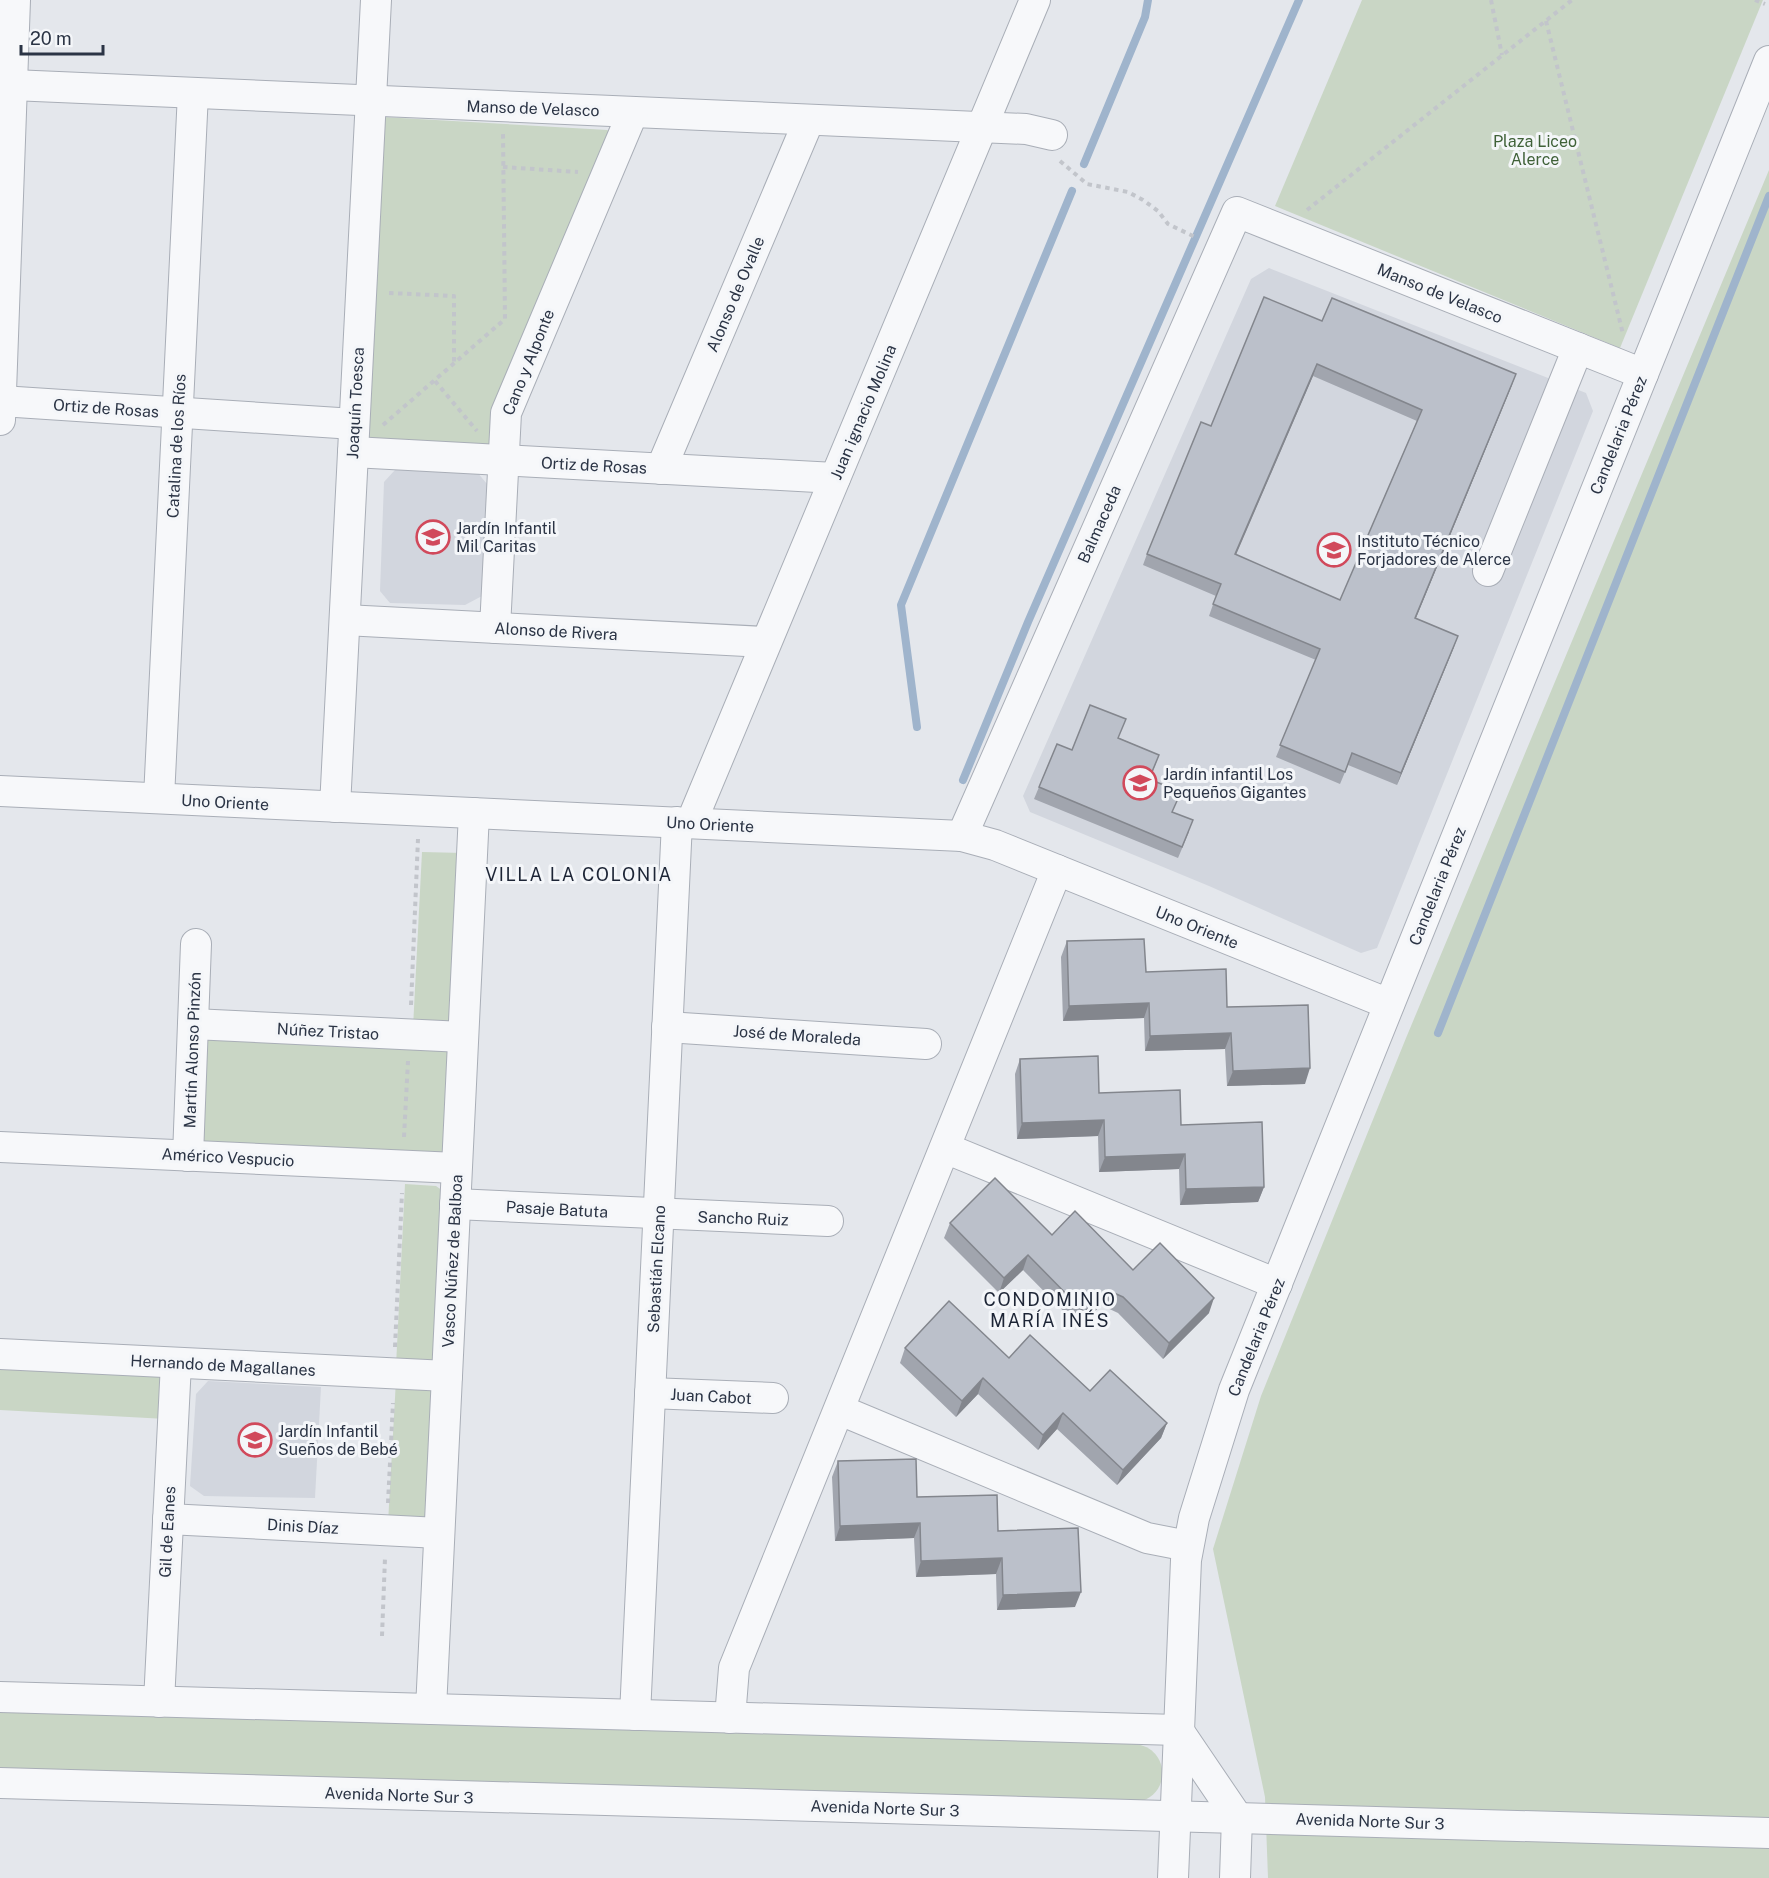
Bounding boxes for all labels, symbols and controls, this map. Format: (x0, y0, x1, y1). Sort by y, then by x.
scale bar (21, 18, 104, 56)
text: 20 m (30, 28, 72, 49)
street label: Manso de Velasco (466, 97, 600, 120)
park label: Plaza Liceo Alerce (1493, 132, 1577, 169)
street label: Alonso de Ovalle (703, 234, 768, 355)
street label: Manso de Velasco (1374, 260, 1505, 327)
street label: Cano y Alponte (499, 306, 558, 418)
street label: Juan ignacio Molina (826, 342, 900, 483)
street label: Joaquín Toesca (343, 347, 368, 459)
street label: Catalina de los Ríos (163, 373, 190, 519)
street label: Candelaria Pérez (1586, 373, 1651, 497)
street label: Ortiz de Rosas (52, 395, 160, 422)
street label: Ortiz de Rosas (540, 453, 647, 478)
street label: Balmaceda (1074, 482, 1125, 566)
school or university icon: Jardín Infantil Mil Caritas (415, 519, 451, 555)
place label: Jardín Infantil Mil Caritas (456, 519, 557, 556)
school or university icon: Instituto Técnico Forjadores de Alerce (1316, 532, 1352, 568)
place label: Instituto Técnico Forjadores de Alerce (1357, 532, 1511, 569)
street label: Alonso de Rivera (494, 619, 618, 644)
school or university icon: Jardín infantil Los Pequeños Gigantes (1122, 765, 1158, 801)
place label: Jardín infantil Los Pequeños Gigantes (1163, 765, 1306, 802)
street label: Uno Oriente (180, 791, 269, 814)
street label: Uno Oriente (665, 813, 754, 836)
street label: Candelaria Pérez (1405, 824, 1470, 948)
district label: VILLA LA COLONIA (485, 864, 673, 885)
street label: Uno Oriente (1152, 902, 1241, 953)
street label: Martín Alonso Pinzón (180, 971, 205, 1129)
street label: Núñez Tristao (276, 1019, 380, 1044)
street label: José de Moraleda (732, 1022, 862, 1049)
street label: Américo Vespucio (161, 1145, 295, 1170)
street label: Vasco Núñez de Balboa (438, 1174, 467, 1348)
street label: Pasaje Batuta (505, 1197, 609, 1222)
street label: Sebastián Elcano (644, 1205, 669, 1333)
street label: Sancho Ruiz (697, 1207, 789, 1230)
street label: Candelaria Pérez (1224, 1275, 1289, 1399)
district label: CONDOMINIO MARÍA INÉS (984, 1289, 1116, 1331)
street label: Hernando de Magallanes (130, 1351, 316, 1380)
street label: Juan Cabot (670, 1385, 752, 1408)
school or university icon: Jardín Infantil Sueños de Bebé (237, 1422, 273, 1458)
place label: Jardín Infantil Sueños de Bebé (278, 1422, 398, 1459)
street label: Gil de Eanes (156, 1486, 179, 1578)
street label: Dinis Díaz (267, 1515, 340, 1538)
street label: Avenida Norte Sur 3 (324, 1783, 474, 1808)
street label: Avenida Norte Sur 3 (810, 1796, 960, 1821)
street label: Avenida Norte Sur 3 (1295, 1809, 1445, 1834)

